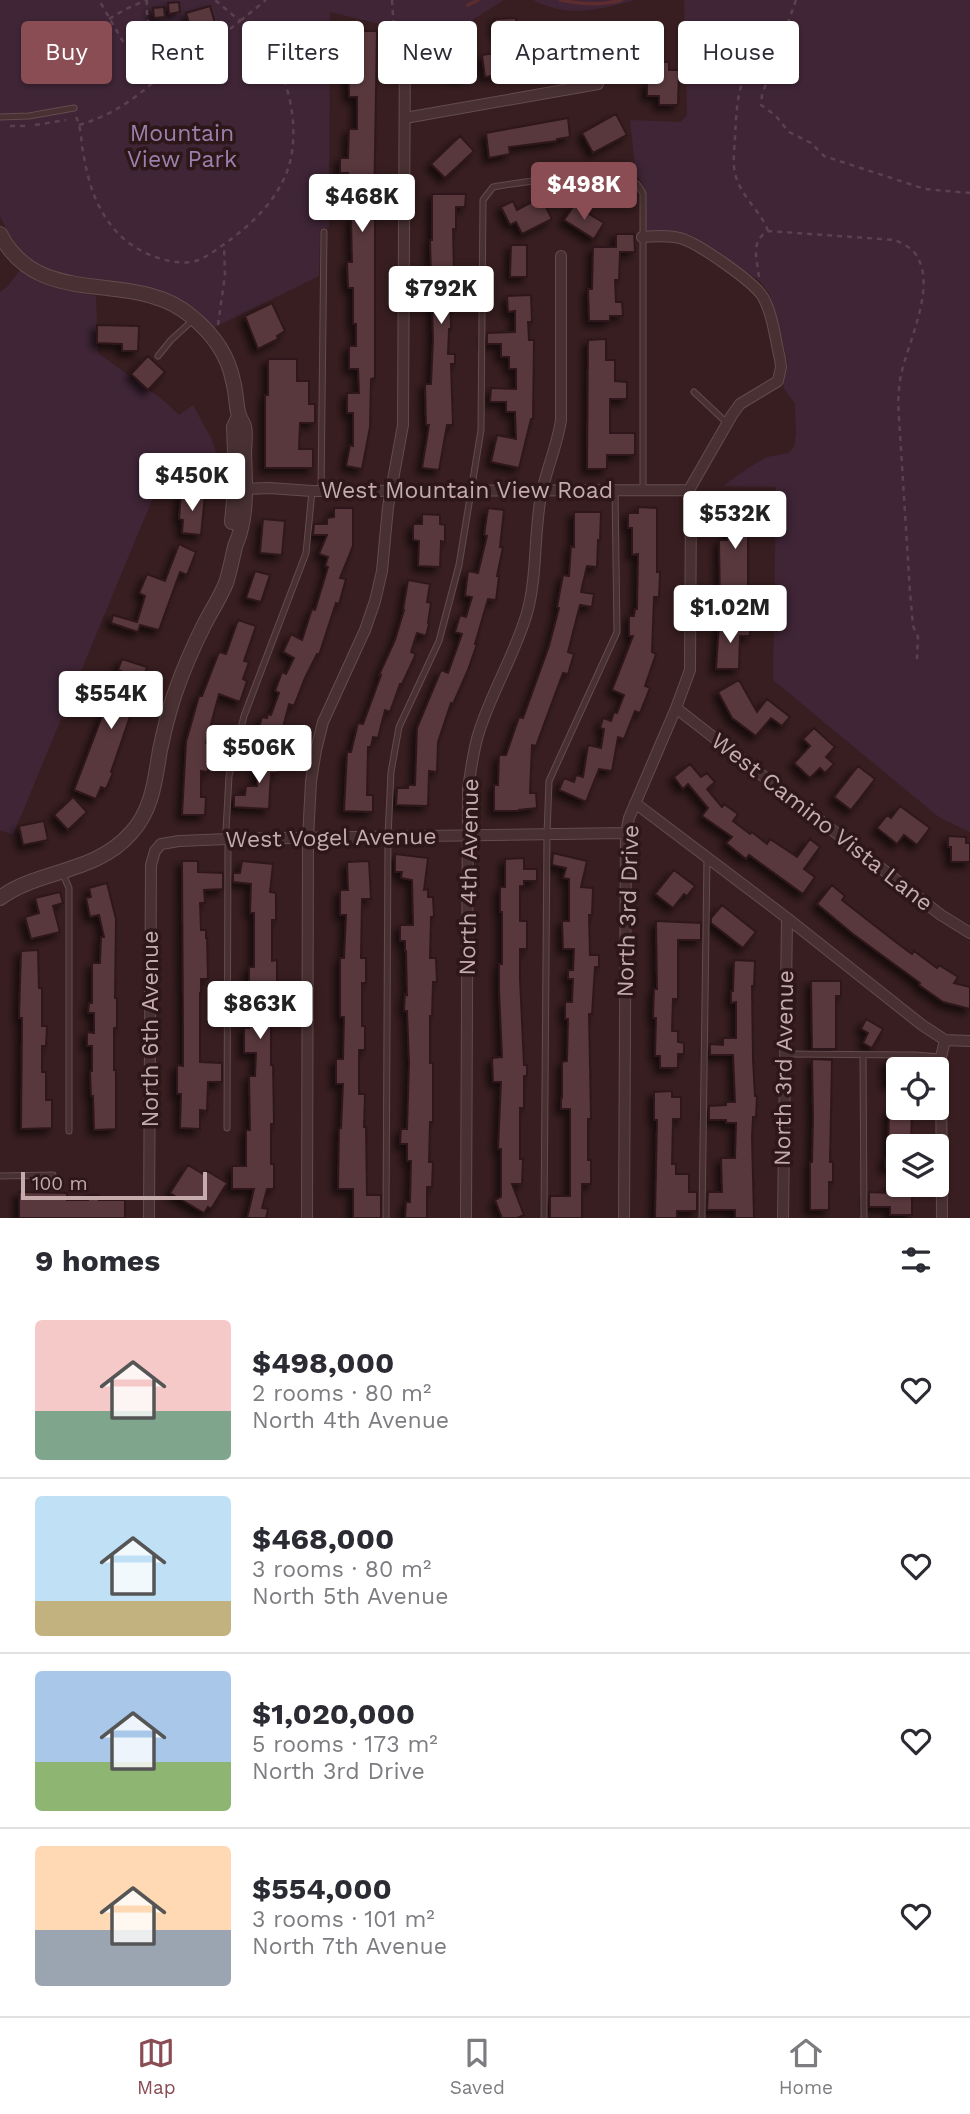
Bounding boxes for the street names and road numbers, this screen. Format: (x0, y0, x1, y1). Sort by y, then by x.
street label: West Mountain View Road (321, 477, 613, 504)
street label: West Camino Vista Lane (706, 727, 938, 917)
street label: North 4th Avenue (454, 778, 484, 976)
street label: West Vogel Avenue (225, 823, 437, 853)
street label: North 3rd Drive (611, 824, 645, 998)
street label: North 6th Avenue (137, 930, 164, 1128)
street label: North 3rd Avenue (769, 970, 799, 1166)

